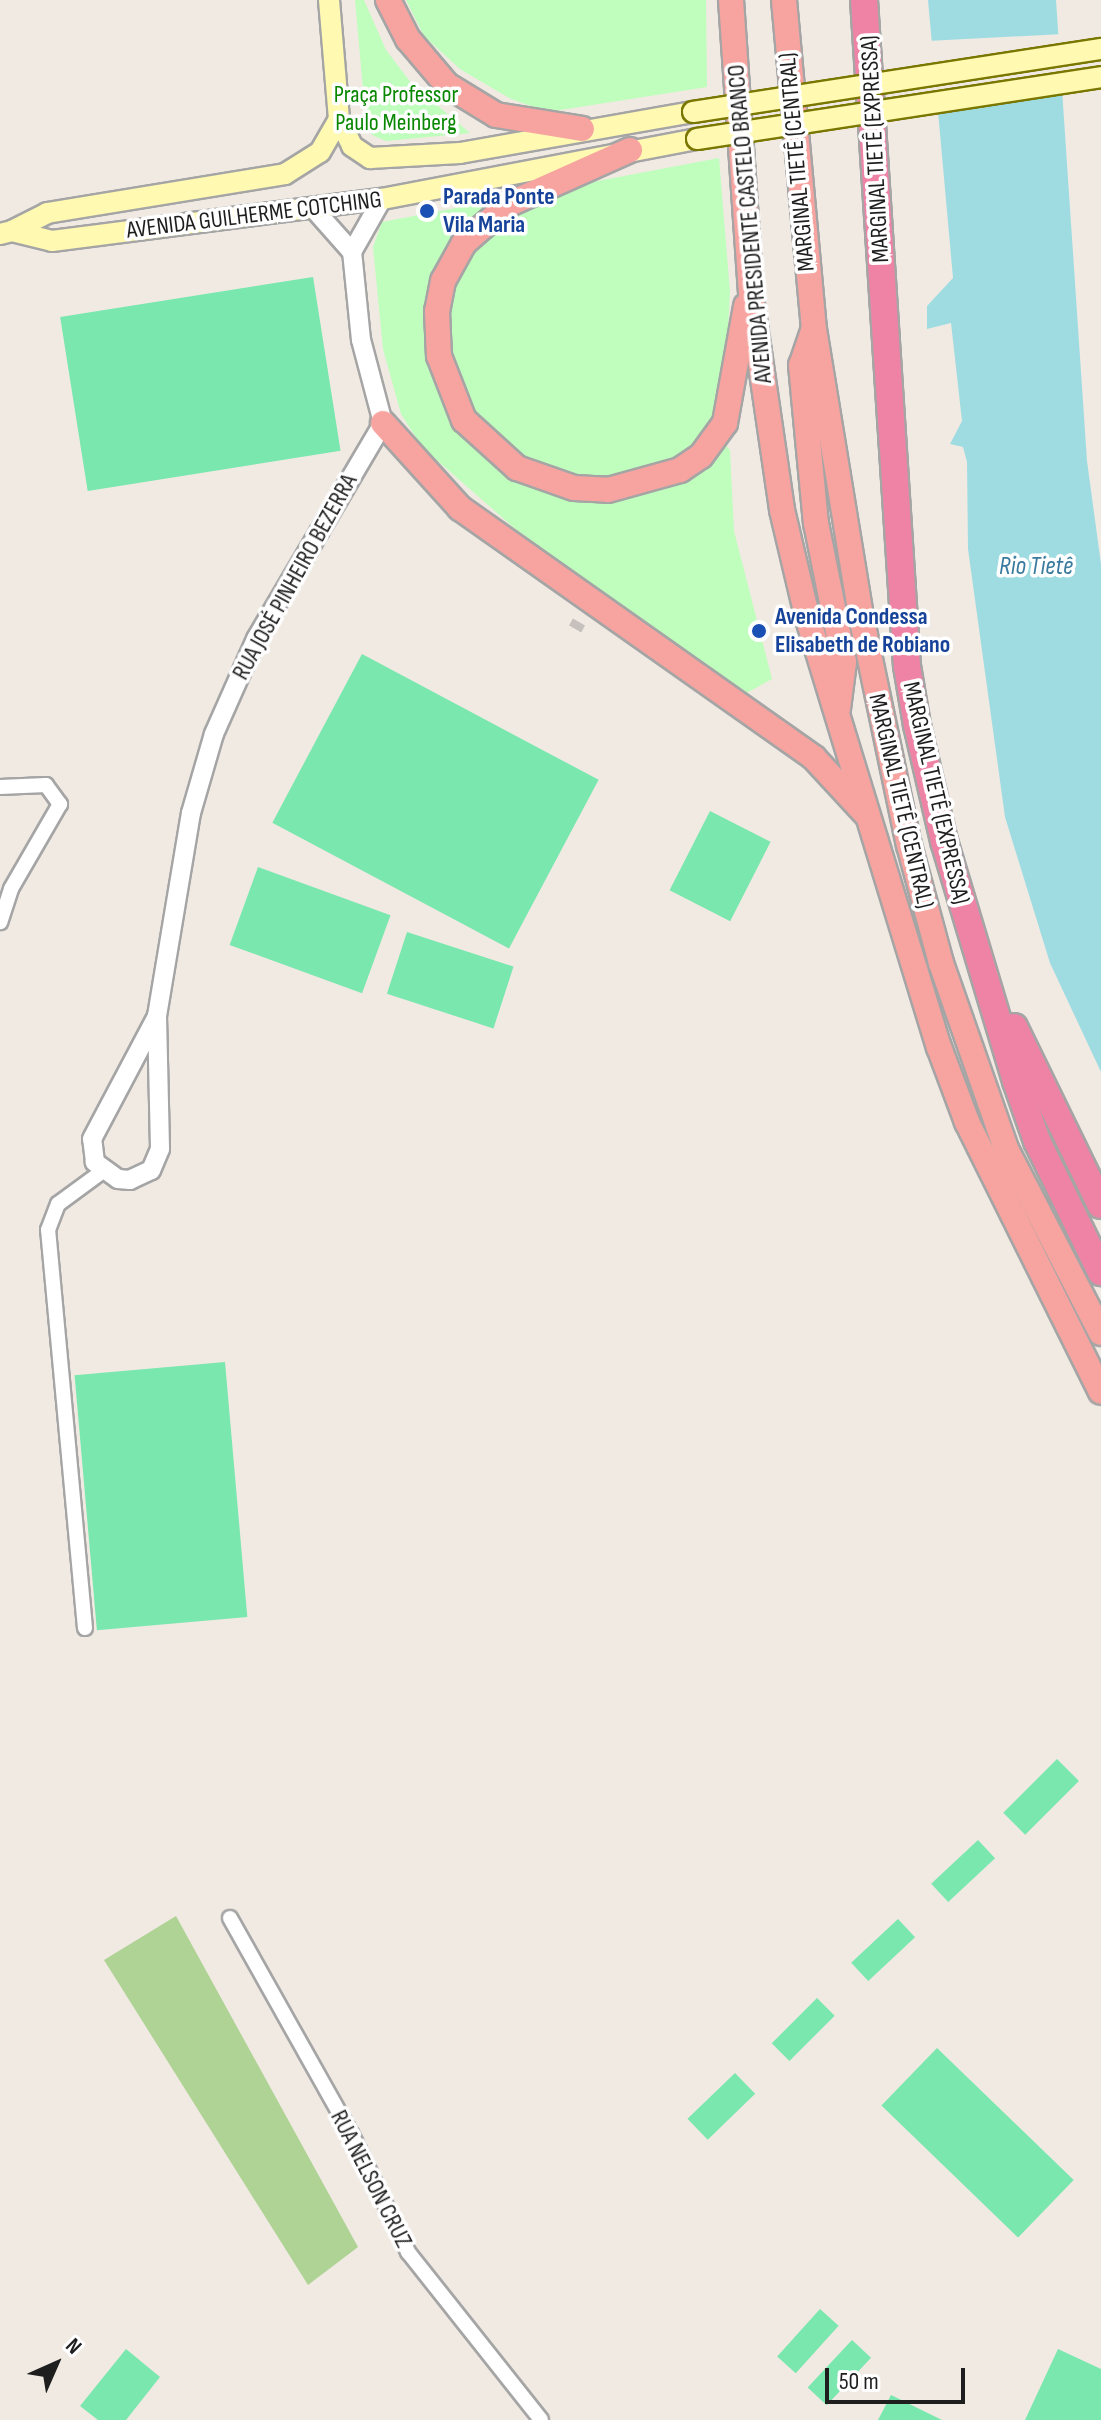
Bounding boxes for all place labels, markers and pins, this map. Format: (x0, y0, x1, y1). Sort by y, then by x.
place label: Parada Ponte Vila Maria (443, 183, 554, 239)
marker: Parada Ponte Vila Maria (418, 202, 436, 220)
place label: Avenida Condessa Elisabeth de Robiano (775, 603, 950, 659)
marker: Avenida Condessa Elisabeth de Robiano (750, 622, 768, 640)

